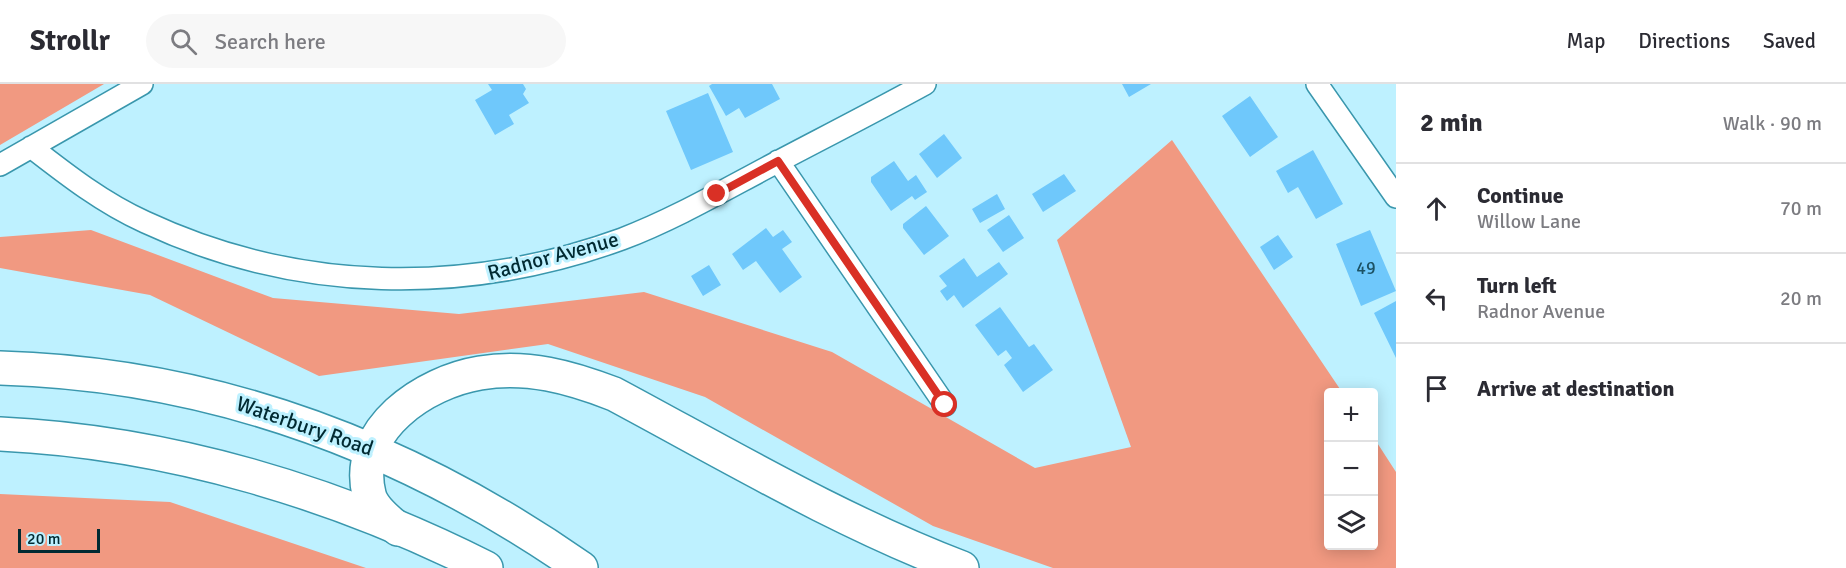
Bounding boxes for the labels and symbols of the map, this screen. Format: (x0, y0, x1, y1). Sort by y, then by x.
route end (703, 180, 729, 206)
street label: Radnor Avenue (485, 226, 621, 286)
house number: 49 (1356, 257, 1376, 279)
street label: Waterbury Road (233, 390, 377, 462)
route start (931, 391, 957, 417)
scale bar (18, 526, 100, 554)

